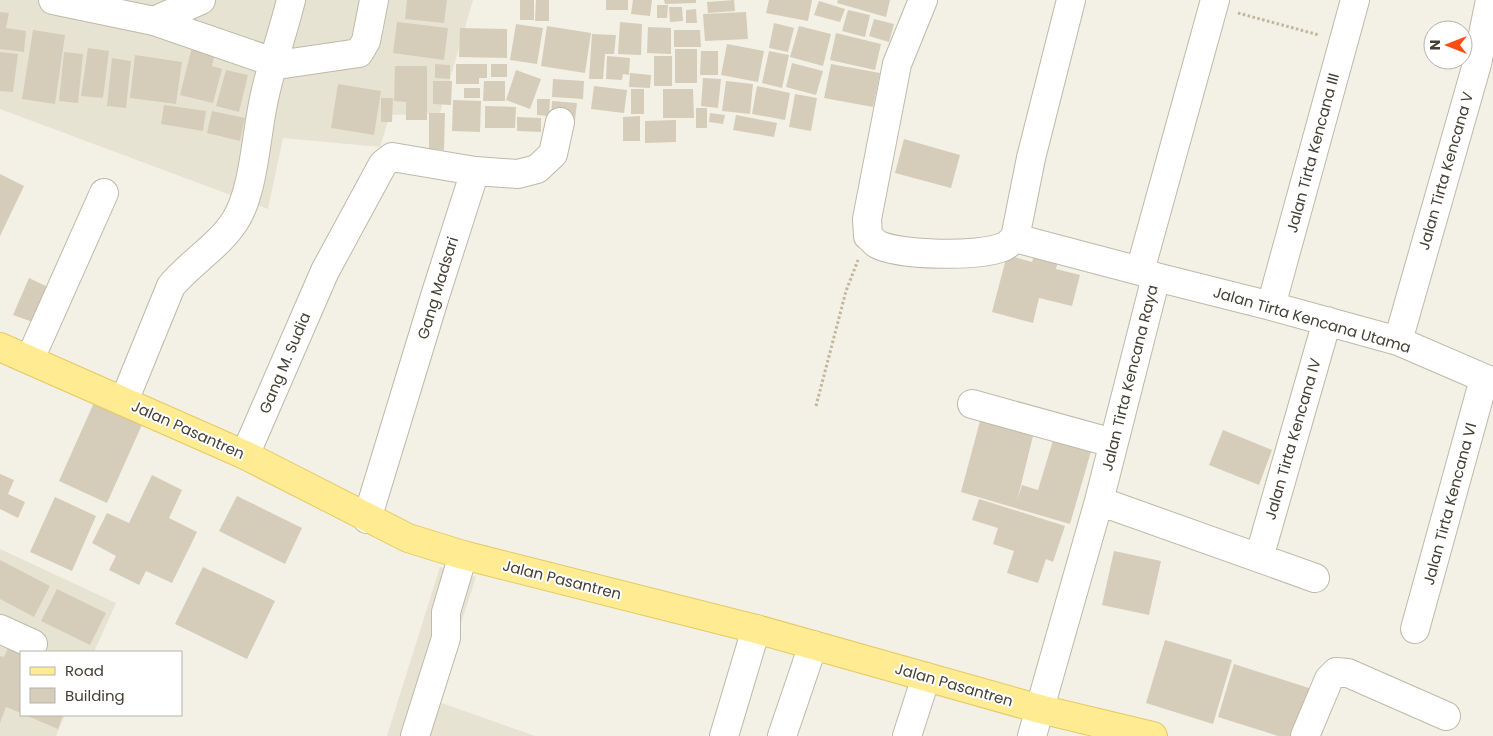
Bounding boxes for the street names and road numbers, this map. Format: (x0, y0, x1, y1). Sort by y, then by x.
street label: Jalan Tirta Kencana III (1281, 71, 1344, 235)
street label: Jalan Tirta Kencana V (1413, 89, 1478, 252)
street label: Gang Madsari (412, 234, 463, 342)
street label: Jalan Tirta Kencana Utama (1211, 281, 1413, 358)
street label: Jalan Tirta Kencana Raya (1096, 283, 1163, 473)
street label: Gang M. Sudia (254, 309, 315, 417)
street label: Jalan Tirta Kencana IV (1259, 356, 1326, 522)
street label: Jalan Pasantren (128, 395, 248, 464)
street label: Jalan Tirta Kencana VI (1418, 420, 1481, 587)
street label: Jalan Pasantren (500, 555, 624, 604)
street label: Jalan Pasantren (893, 658, 1016, 711)

